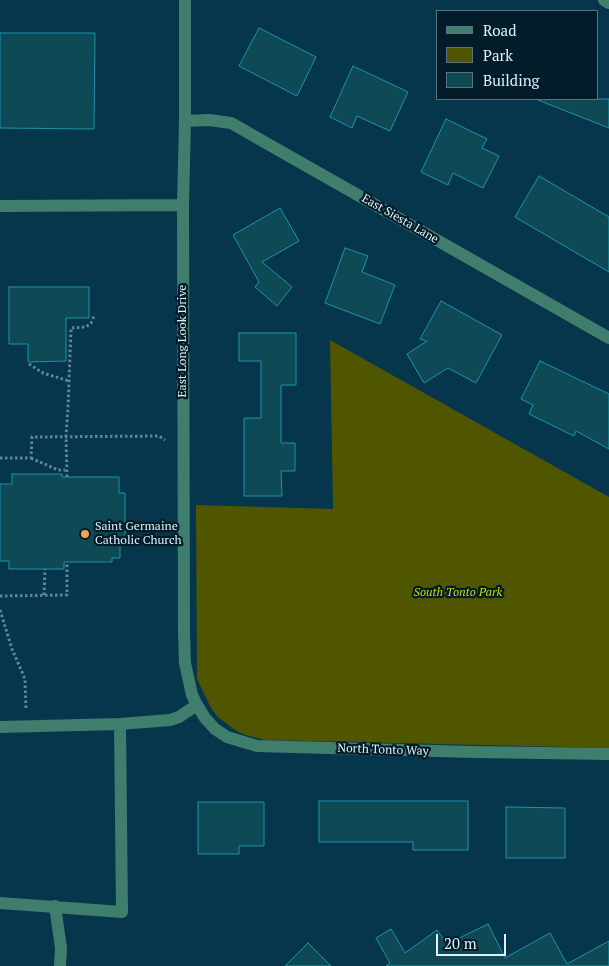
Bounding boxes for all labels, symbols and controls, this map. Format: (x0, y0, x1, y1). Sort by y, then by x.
legend (436, 10, 599, 100)
text: Road (483, 20, 516, 40)
text: Park (483, 45, 513, 65)
text: Building (483, 70, 540, 90)
street label: East Siesta Lane (359, 191, 441, 247)
street label: East Long Look Drive (176, 285, 190, 397)
place label: Saint Germaine Catholic Church (95, 520, 182, 548)
marker: Saint Germaine Catholic Church (79, 528, 91, 540)
park label: South Tonto Park (414, 586, 502, 600)
street label: North Tonto Way (337, 741, 429, 759)
scale bar (439, 924, 509, 956)
text: 20 m (444, 933, 477, 953)

